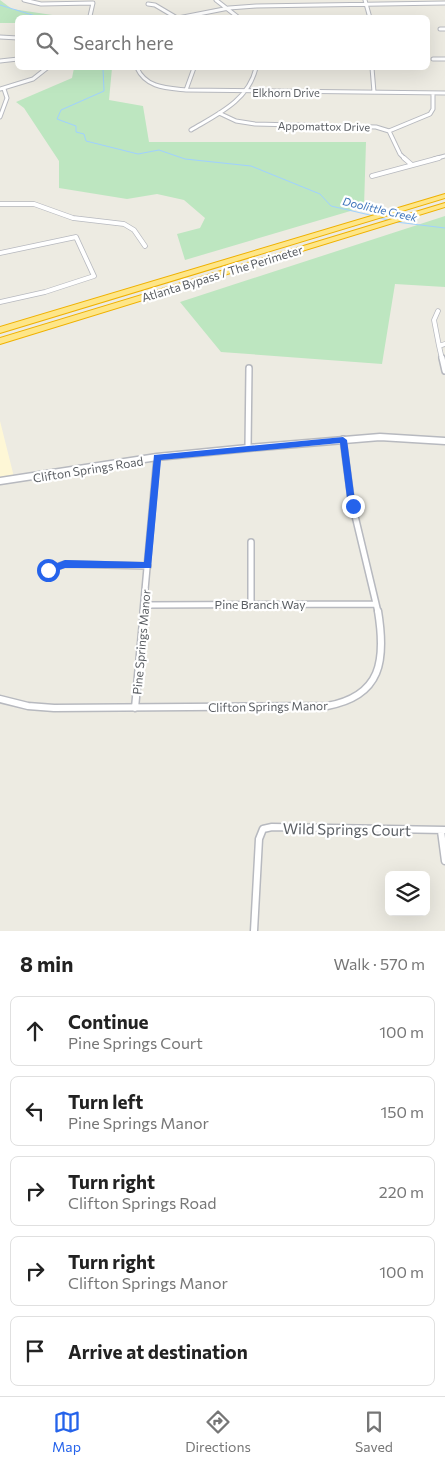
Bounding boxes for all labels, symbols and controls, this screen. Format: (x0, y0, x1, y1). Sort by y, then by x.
search box (15, 15, 430, 70)
icon: search (33, 29, 61, 57)
text: Search here (73, 31, 173, 54)
street label: Elkhorn Drive (252, 86, 320, 99)
street label: Appomattox Drive (278, 119, 370, 133)
water label: Doolittle Creek (342, 194, 419, 224)
street label: Atlanta Bypass / The Perimeter (140, 242, 305, 304)
street label: Clifton Springs Road (32, 453, 144, 485)
route end (342, 495, 365, 518)
route start (37, 559, 60, 582)
street label: Pine Springs Manor (129, 589, 153, 695)
street label: Pine Branch Way (215, 597, 305, 611)
street label: Clifton Springs Manor (208, 698, 328, 714)
street label: Wild Springs Court (283, 819, 411, 839)
map controls (385, 871, 430, 916)
button: layers (385, 871, 430, 916)
text: 8 min (20, 951, 73, 976)
text: Walk · 570 m (333, 954, 425, 973)
text: Continue (68, 1010, 148, 1033)
icon: ahead (21, 1017, 49, 1045)
text: 100 m (379, 1022, 424, 1041)
text: Pine Springs Court (68, 1033, 203, 1052)
text: Turn left (68, 1090, 143, 1113)
icon: left (21, 1097, 49, 1125)
text: 150 m (381, 1102, 424, 1121)
text: Pine Springs Manor (68, 1113, 209, 1132)
text: Turn right (68, 1170, 155, 1193)
icon: right (21, 1177, 49, 1205)
text: 220 m (379, 1182, 424, 1201)
text: Clifton Springs Road (68, 1193, 217, 1212)
text: Turn right (68, 1250, 155, 1273)
icon: right (21, 1257, 49, 1285)
text: 100 m (379, 1262, 424, 1281)
text: Clifton Springs Manor (68, 1273, 228, 1292)
icon: arrive (21, 1337, 49, 1365)
text: Arrive at destination (68, 1340, 248, 1363)
tab: Map (52, 1408, 81, 1455)
tab: Directions (185, 1408, 251, 1455)
tab: Saved (355, 1408, 393, 1455)

